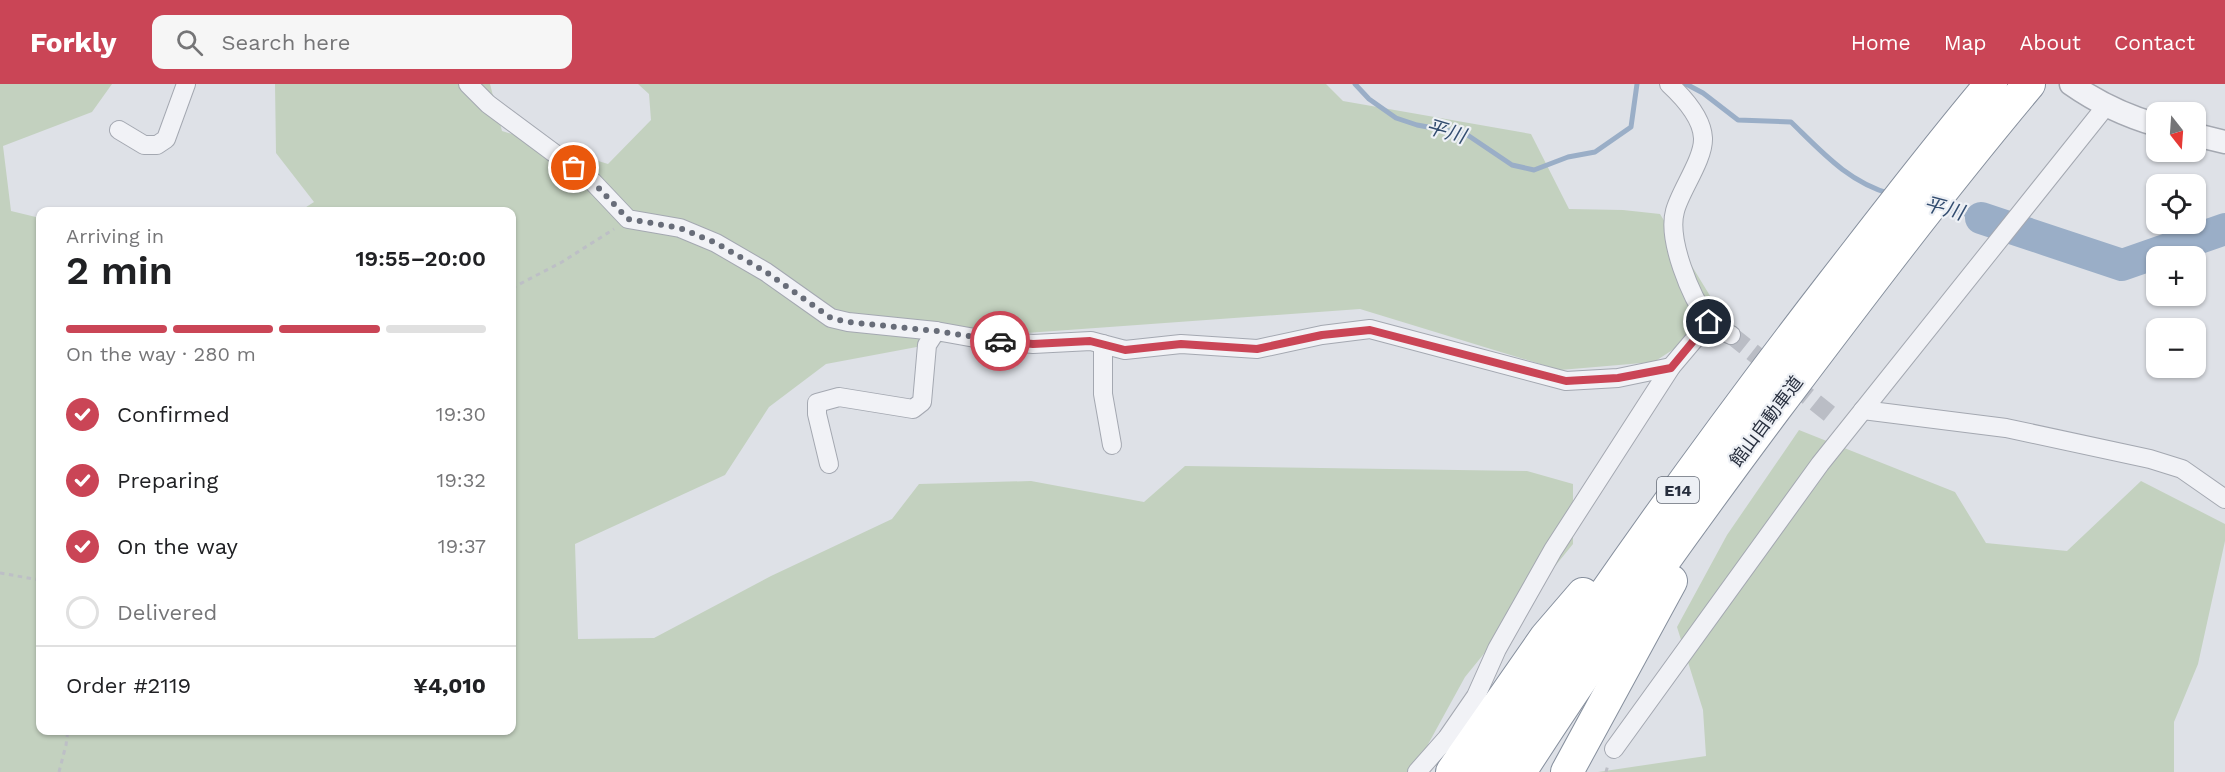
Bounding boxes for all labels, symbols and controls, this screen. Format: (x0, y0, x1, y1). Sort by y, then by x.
search box (152, 15, 572, 69)
text: Forkly (30, 26, 116, 59)
icon: search (173, 26, 206, 59)
text: Search here (221, 30, 350, 55)
text: Home (1851, 30, 1911, 55)
text: Map (1944, 30, 1987, 55)
text: About (2020, 30, 2081, 55)
text: Contact (2114, 30, 2195, 55)
north arrow (2146, 102, 2206, 162)
map controls (2146, 102, 2206, 378)
water label: 平川 (1423, 114, 1470, 149)
pin (548, 142, 599, 193)
icon: bag (557, 151, 590, 184)
button: locate (2146, 174, 2206, 234)
water label: 平川 (1922, 191, 1968, 225)
text: Arriving in (66, 224, 164, 248)
text: 19:55–20:00 (355, 246, 486, 271)
button: + (2146, 246, 2206, 306)
text: 2 min (66, 248, 173, 293)
pin (1683, 296, 1734, 347)
icon: home (1692, 305, 1725, 338)
courier (970, 311, 1030, 371)
button: − (2146, 318, 2206, 378)
icon: car (984, 325, 1017, 358)
text: On the way · 280 m (66, 342, 256, 366)
street label: 館山自動車道 (1725, 372, 1807, 470)
icon: check (66, 398, 99, 431)
text: Confirmed (117, 402, 230, 427)
text: 19:30 (436, 402, 486, 426)
icon: check (66, 464, 99, 497)
text: Preparing (117, 468, 218, 493)
text: 19:32 (437, 468, 486, 492)
road number: E14 (1657, 477, 1699, 503)
icon: check (66, 530, 99, 563)
text: On the way (117, 534, 238, 559)
text: 19:37 (438, 534, 486, 558)
text: Delivered (117, 600, 217, 625)
text: Order #2119 (66, 673, 191, 698)
text: ¥4,010 (413, 673, 486, 698)

